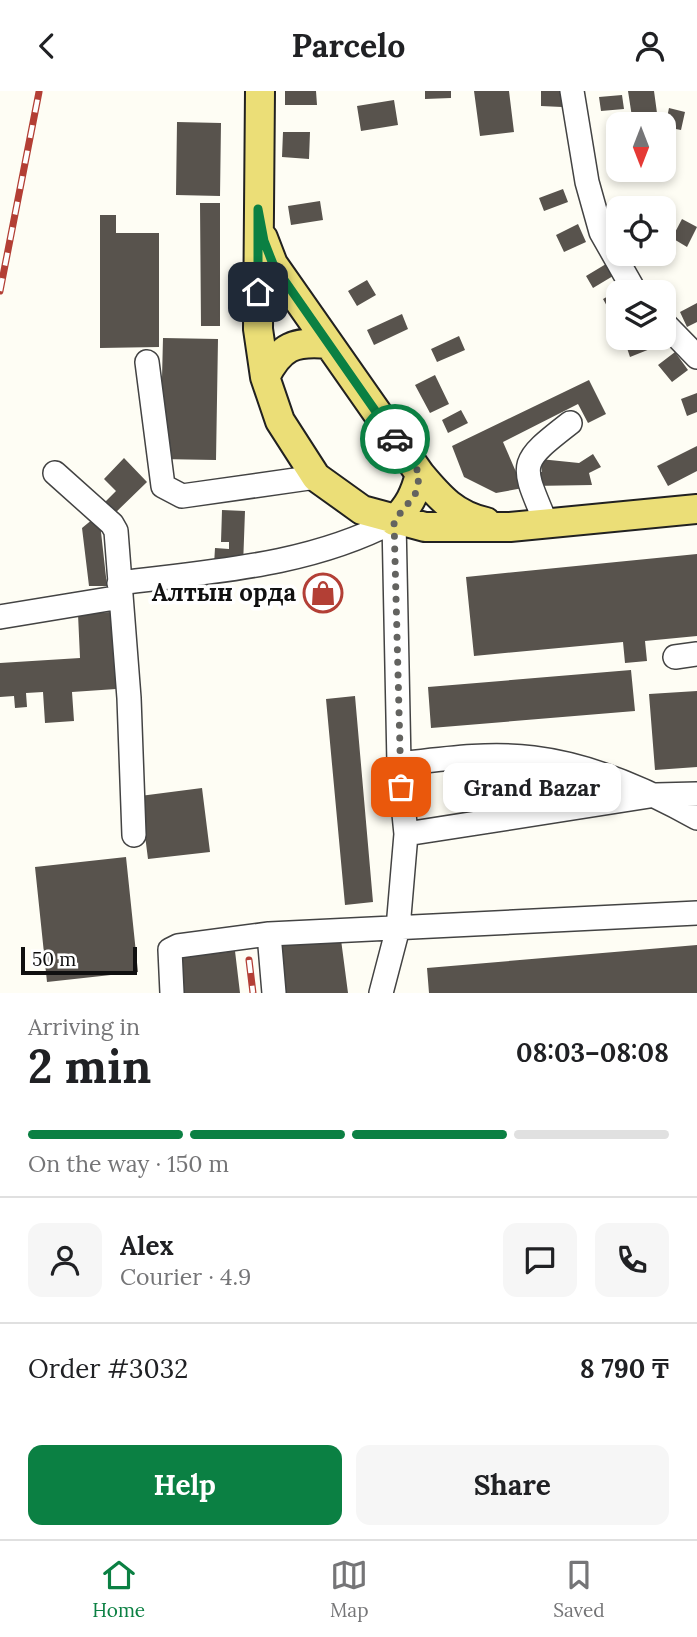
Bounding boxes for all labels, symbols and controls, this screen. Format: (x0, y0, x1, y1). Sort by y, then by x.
text: Parcelo (292, 25, 405, 66)
icon: back (28, 27, 66, 65)
icon: person (631, 27, 669, 65)
north arrow (606, 112, 676, 182)
map controls (606, 112, 676, 350)
button: locate (606, 196, 676, 266)
pin (228, 262, 288, 322)
icon: home (239, 273, 277, 311)
button: layers (606, 280, 676, 350)
courier (360, 404, 430, 474)
icon: car (376, 420, 414, 458)
shop icon: Алтын орда (302, 572, 344, 614)
place label: Алтын орда (152, 577, 296, 608)
pin (371, 757, 431, 817)
callout: Grand Bazar (443, 763, 622, 811)
icon: bag (382, 768, 420, 806)
text: Grand Bazar (464, 773, 600, 802)
scale bar (21, 944, 136, 976)
text: 50 m (32, 947, 76, 971)
text: Arriving in (28, 1012, 140, 1041)
text: 08:03–08:08 (516, 1036, 669, 1069)
text: 2 min (28, 1037, 151, 1096)
text: On the way · 150 m (28, 1149, 229, 1178)
button: person (28, 1223, 102, 1297)
button: chat (503, 1223, 577, 1297)
button: phone (595, 1223, 669, 1297)
text: Alex (120, 1229, 174, 1262)
text: Courier · 4.9 (120, 1262, 251, 1291)
text: Order #3032 (28, 1352, 188, 1385)
text: 8 790 ₸ (580, 1352, 669, 1385)
button: Help (28, 1445, 342, 1525)
button: Share (356, 1445, 669, 1525)
tab: Home (92, 1556, 145, 1622)
tab: Map (330, 1556, 368, 1622)
tab: Saved (553, 1556, 605, 1622)

